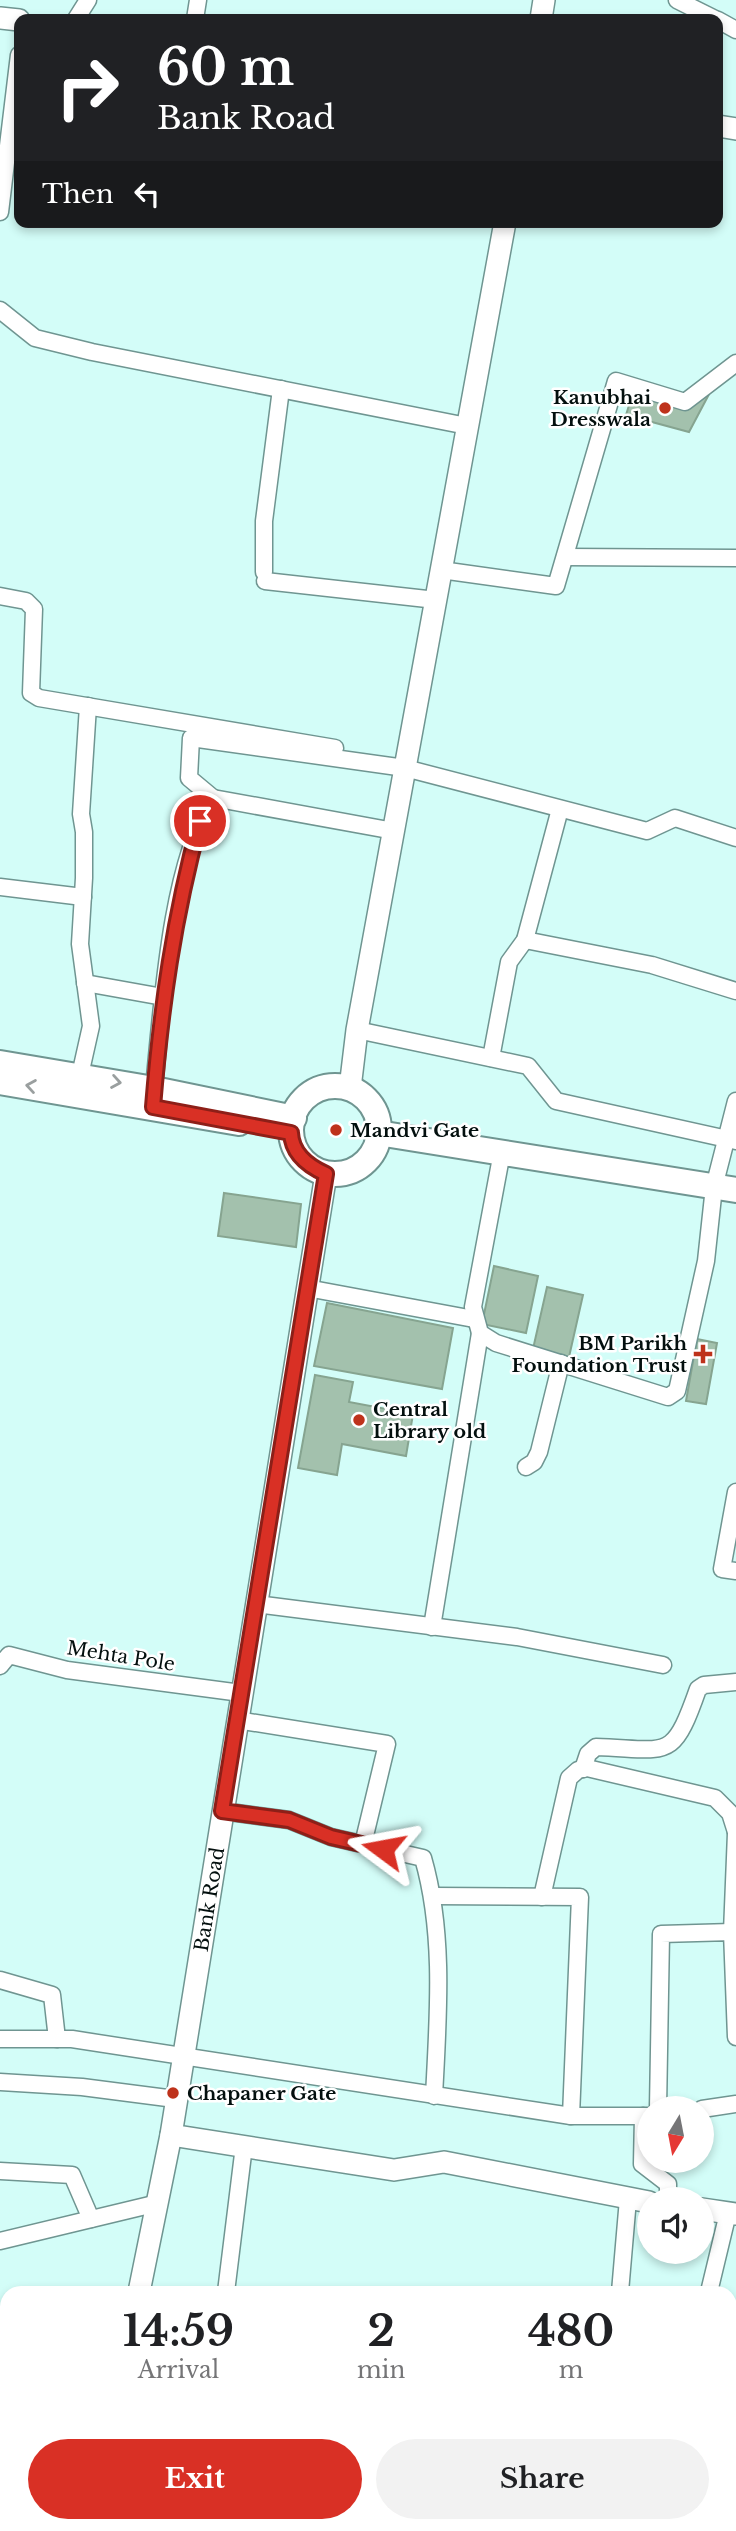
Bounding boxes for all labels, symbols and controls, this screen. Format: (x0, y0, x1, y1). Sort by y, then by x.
text: 60 m (157, 37, 294, 98)
icon: right (42, 42, 133, 133)
text: Bank Road (157, 98, 335, 138)
icon: left (128, 175, 166, 213)
text: Then (42, 178, 114, 210)
place label: Kanubhai Dresswala (550, 386, 651, 431)
marker: Kanubhai Dresswala (657, 400, 673, 416)
pin (170, 791, 230, 851)
icon: arrive (181, 802, 219, 840)
one-way arrow (110, 1074, 122, 1089)
one-way arrow (25, 1079, 37, 1094)
place label: Mandvi Gate (350, 1119, 479, 1142)
marker: Mandvi Gate (328, 1122, 344, 1138)
place label: BM Parikh Foundation Trust (512, 1332, 688, 1377)
marker: BM Parikh Foundation Trust (693, 1344, 713, 1364)
place label: Central Library old (373, 1398, 486, 1443)
marker: Central Library old (351, 1412, 367, 1428)
street label: Mehta Pole (65, 1636, 177, 1676)
position arrow (346, 1812, 420, 1886)
street label: Bank Road (189, 1845, 229, 1953)
place label: Chapaner Gate (187, 2082, 336, 2105)
marker: Chapaner Gate (165, 2085, 181, 2101)
north arrow (637, 2096, 714, 2174)
map controls (637, 2096, 714, 2264)
button: sound (637, 2187, 714, 2264)
text: 14:59 (123, 2305, 234, 2357)
text: 2 (367, 2305, 395, 2357)
text: 480 (528, 2305, 614, 2357)
text: Arrival (138, 2356, 219, 2384)
text: min (357, 2356, 405, 2384)
text: m (559, 2356, 583, 2384)
button: Exit (28, 2439, 362, 2519)
button: Share (376, 2439, 709, 2519)

